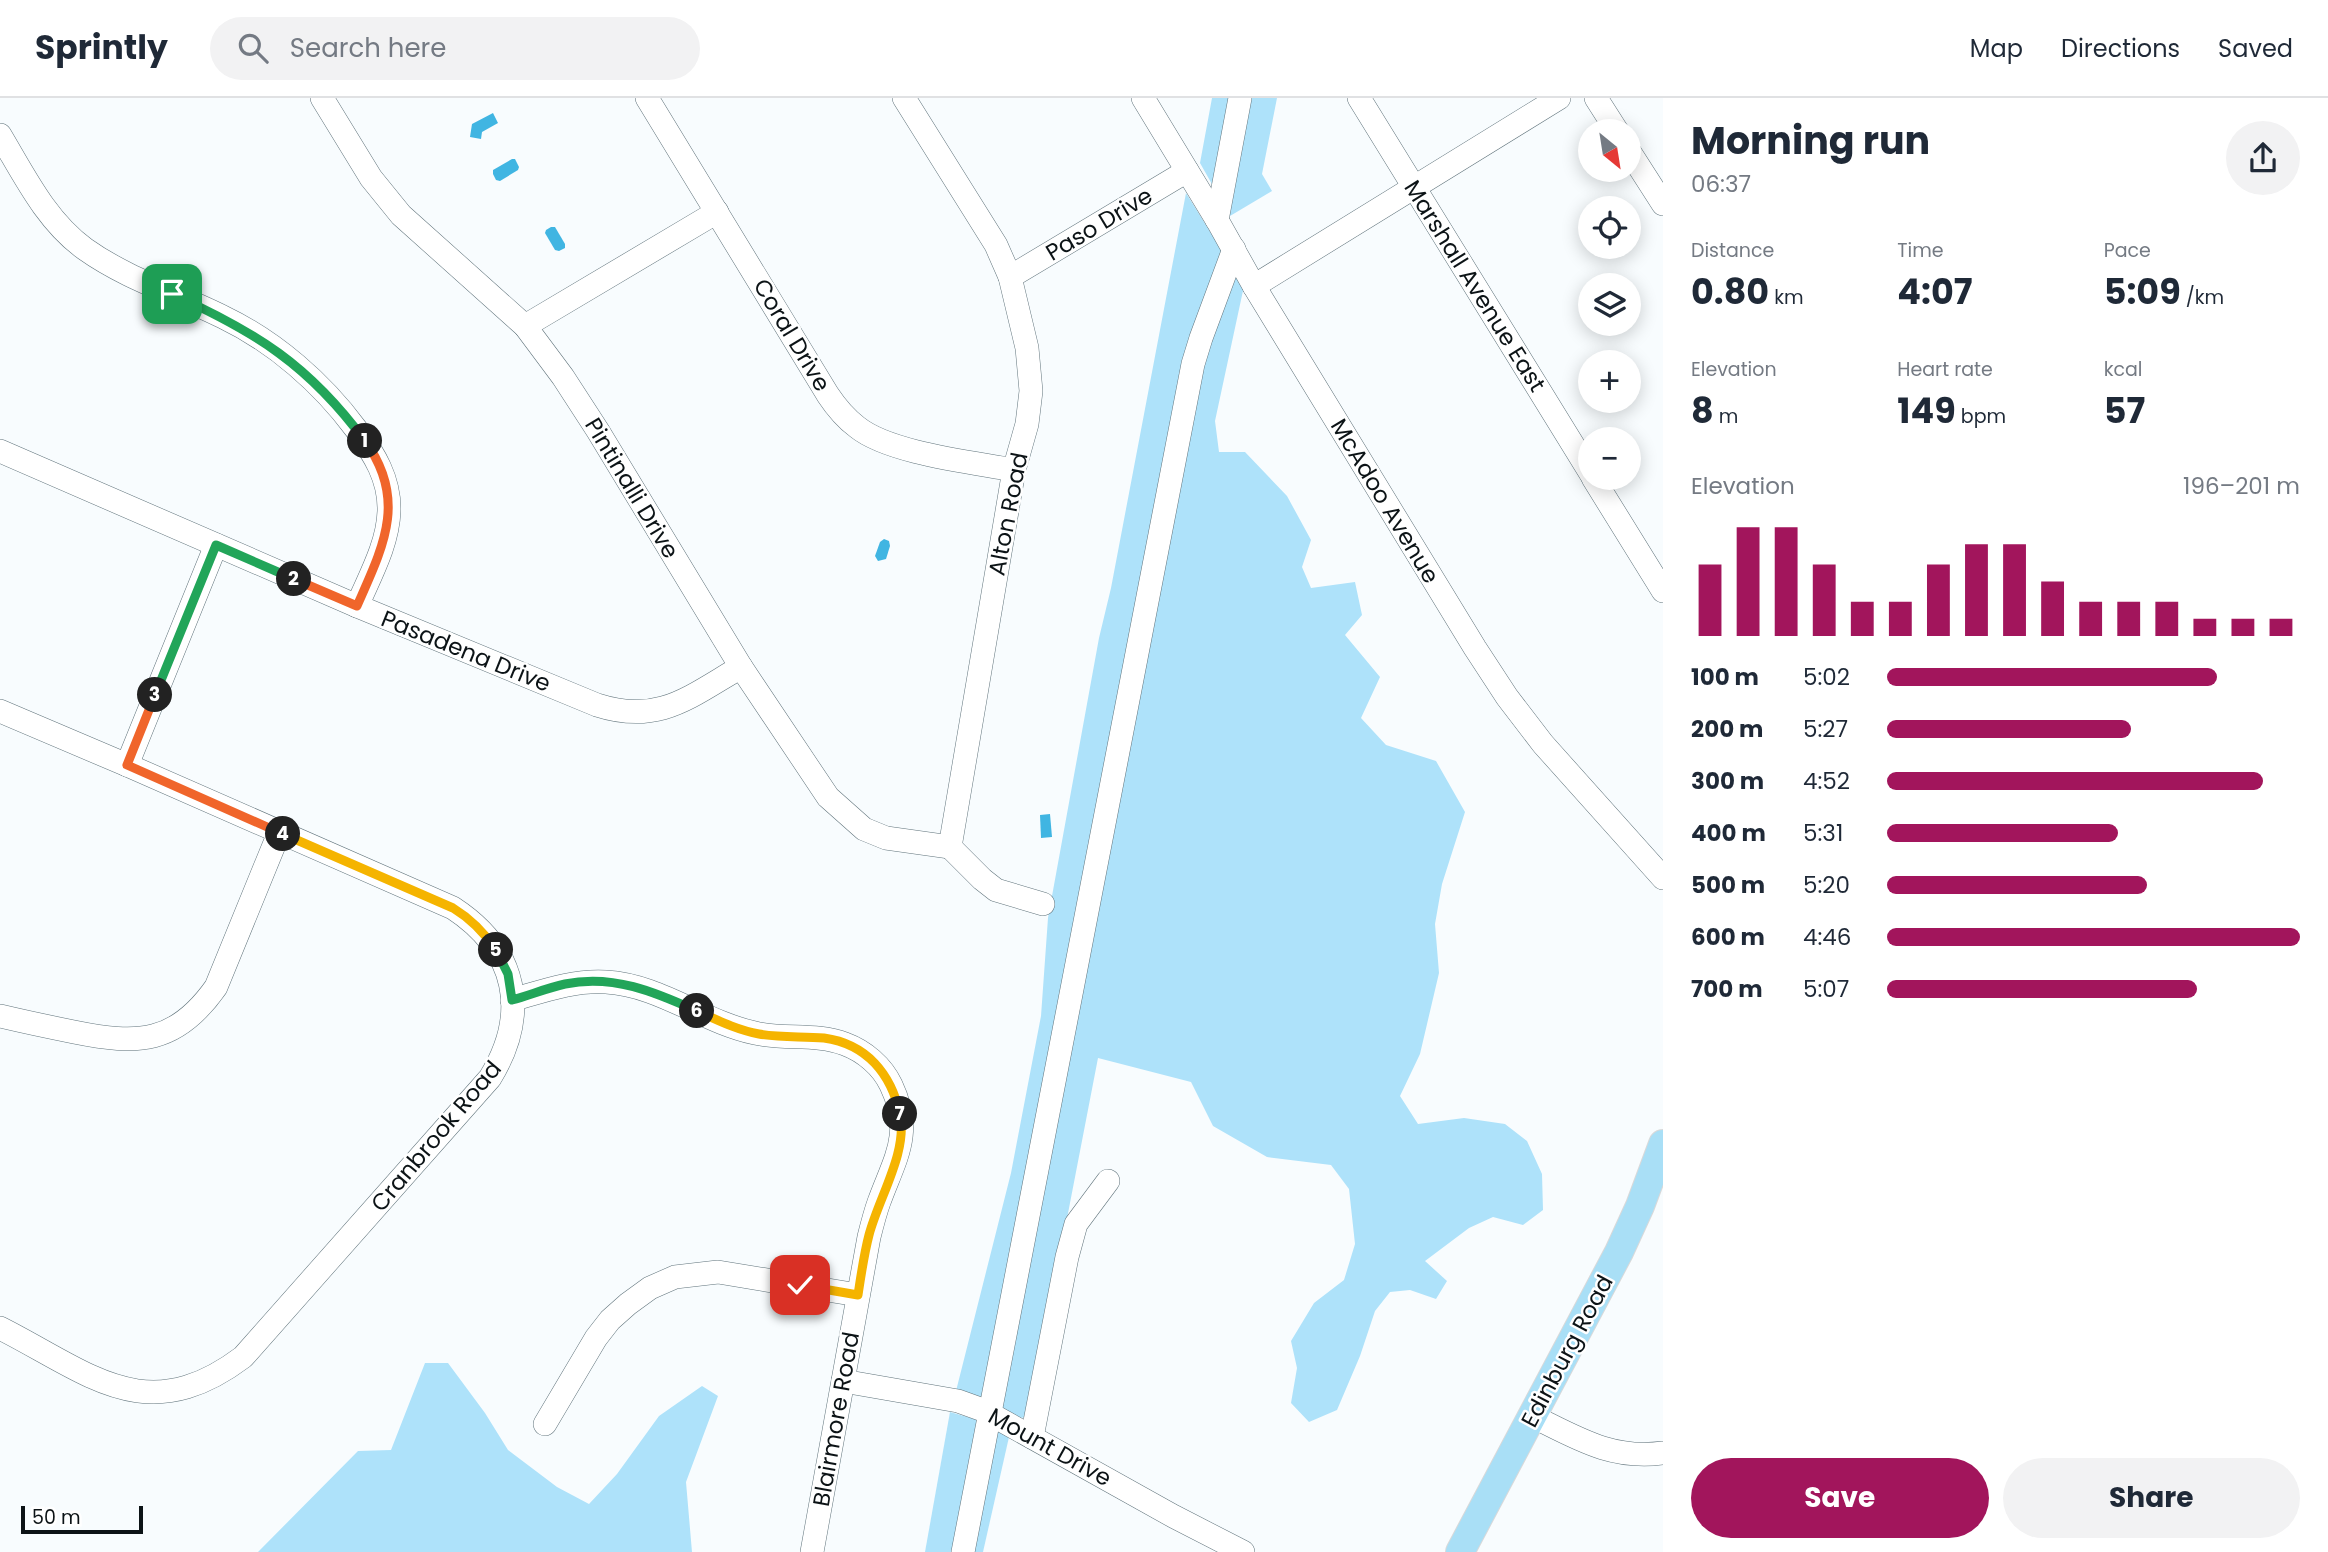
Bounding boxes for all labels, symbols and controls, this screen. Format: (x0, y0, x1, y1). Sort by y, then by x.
search box (210, 17, 700, 80)
text: Sprintly (35, 24, 168, 71)
icon: search (234, 29, 272, 67)
text: Search here (290, 30, 446, 66)
text: Map (1970, 32, 2023, 65)
text: Directions (2061, 32, 2180, 65)
text: Saved (2218, 32, 2293, 65)
text: Morning run (1691, 114, 1930, 167)
north arrow (1578, 119, 1642, 182)
map controls (1578, 119, 1641, 490)
button: share (2226, 121, 2300, 195)
text: 06:37 (1691, 168, 1751, 200)
street label: Marshall Avenue East (1397, 174, 1553, 398)
street label: Paso Drive (1040, 180, 1158, 268)
button: locate (1578, 196, 1641, 259)
text: Distance (1691, 237, 1774, 264)
text: Time (1897, 237, 1944, 264)
text: Pace (2104, 237, 2151, 264)
pin (142, 264, 202, 324)
text: 0.80 (1691, 267, 1769, 316)
text: 4:07 (1897, 267, 1973, 316)
text: 5:09 (2104, 267, 2181, 316)
street label: Coral Drive (746, 273, 838, 397)
button: layers (1578, 273, 1641, 336)
icon: arrive (153, 275, 191, 313)
text: km (1769, 284, 1804, 311)
text: /km (2181, 284, 2224, 311)
button: + (1578, 350, 1641, 413)
text: Elevation (1691, 356, 1777, 383)
text: Heart rate (1897, 356, 1993, 383)
text: kcal (2104, 356, 2143, 383)
text: 8 (1691, 386, 1714, 435)
text: 149 (1897, 386, 1956, 435)
text: 57 (2104, 386, 2145, 435)
text: m (1714, 403, 1738, 430)
text: bpm (1956, 403, 2006, 430)
street label: Pintinalli Drive (577, 412, 687, 564)
street label: McAdoo Avenue (1323, 413, 1447, 589)
pin: 1 (348, 424, 382, 458)
text: 1 (361, 427, 368, 454)
button: − (1578, 427, 1641, 490)
street label: Alton Road (980, 450, 1036, 578)
text: Elevation (1691, 470, 1795, 502)
text: 196–201 m (2183, 470, 2300, 502)
pin: 2 (276, 561, 312, 596)
text: 2 (288, 565, 299, 592)
street label: Pasadena Drive (376, 602, 556, 700)
text: 100 m (1691, 661, 1759, 693)
text: 5:02 (1803, 661, 1850, 693)
pin: 3 (138, 678, 172, 712)
text: 3 (149, 681, 160, 708)
text: 200 m (1691, 713, 1763, 745)
text: 5:27 (1803, 713, 1848, 745)
text: 300 m (1691, 765, 1764, 797)
text: 4:52 (1803, 765, 1850, 797)
pin: 4 (266, 816, 300, 852)
text: 400 m (1691, 817, 1766, 849)
text: 5:31 (1803, 817, 1843, 849)
text: 4 (276, 820, 289, 847)
text: 500 m (1691, 869, 1765, 901)
text: 5:20 (1803, 869, 1850, 901)
text: 600 m (1691, 921, 1765, 953)
text: 4:46 (1803, 921, 1851, 953)
pin: 5 (478, 932, 514, 968)
text: 5 (489, 936, 502, 963)
text: 700 m (1691, 973, 1763, 1005)
text: 5:07 (1803, 973, 1849, 1005)
pin: 6 (680, 993, 714, 1028)
text: 6 (690, 997, 703, 1024)
street label: Cranbrook Road (363, 1054, 509, 1218)
pin: 7 (883, 1096, 918, 1132)
text: 7 (894, 1100, 905, 1127)
pin (770, 1255, 830, 1315)
icon: check (781, 1266, 819, 1304)
street label: Edinburg Road (1513, 1269, 1621, 1433)
street label: Blairmore Road (805, 1329, 867, 1509)
street label: Mount Drive (983, 1400, 1117, 1494)
button: Save (1691, 1458, 1989, 1538)
button: Share (2003, 1458, 2300, 1538)
scale bar (21, 1503, 144, 1535)
text: 50 m (32, 1504, 81, 1531)

